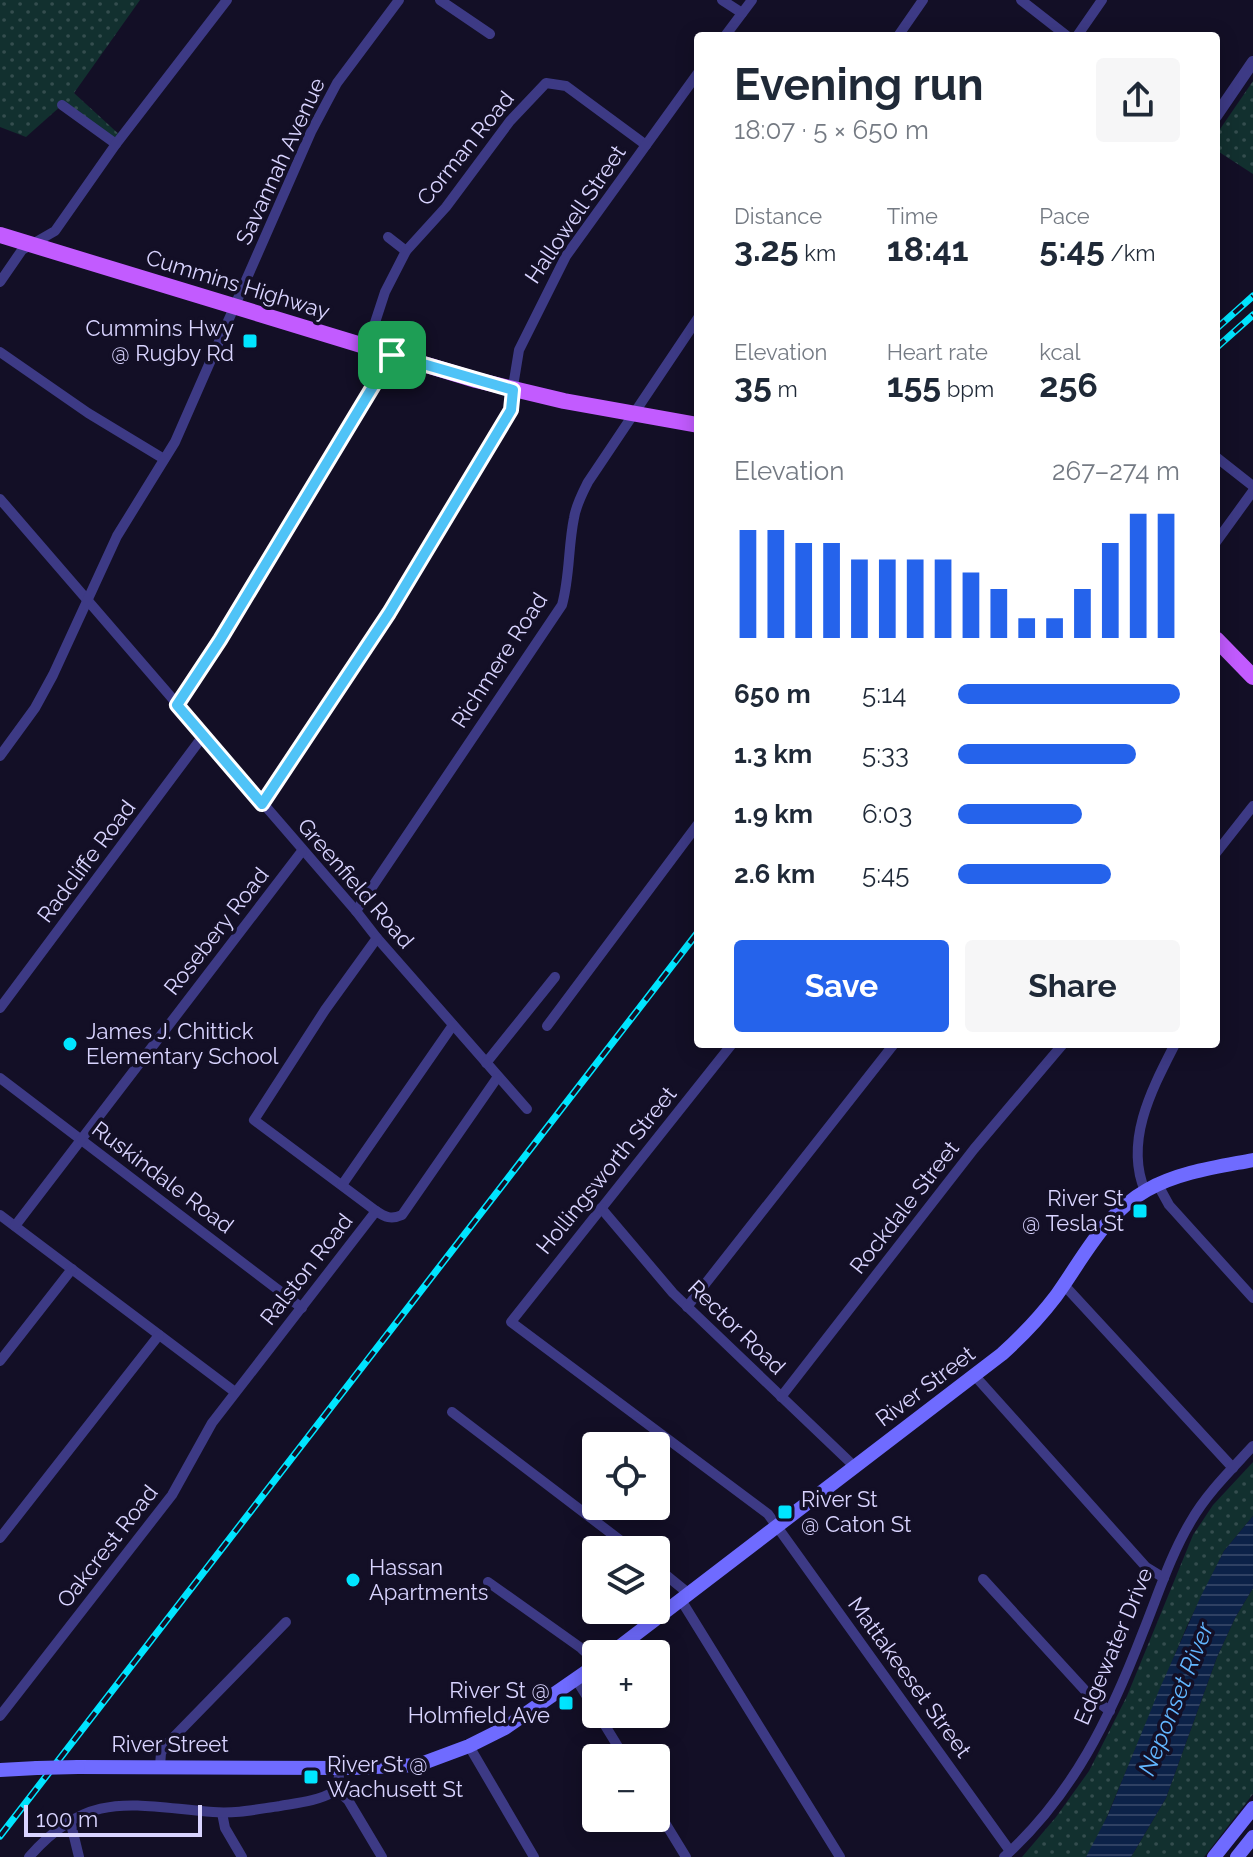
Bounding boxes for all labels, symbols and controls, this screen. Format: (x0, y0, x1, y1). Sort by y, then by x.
button: share (1096, 58, 1180, 142)
text: Evening run (734, 59, 983, 110)
street label: Savannah Avenue (230, 73, 330, 249)
street label: Corman Road (411, 86, 519, 210)
text: 18:07 · 5 × 650 m (734, 115, 929, 145)
street label: Hallowell Street (519, 139, 631, 288)
text: Distance (734, 203, 822, 229)
text: Time (887, 203, 938, 229)
text: Pace (1039, 203, 1090, 229)
text: 3.25 (734, 229, 799, 269)
text: 18:41 (887, 229, 969, 269)
text: 5:45 (1039, 229, 1105, 269)
text: km (799, 240, 836, 266)
text: /km (1105, 240, 1156, 266)
street label: Cummins Highway (143, 244, 333, 324)
place label: Cummins Hwy @ Rugby Rd (85, 315, 234, 366)
pin (358, 321, 426, 389)
marker: Cummins Hwy @ Rugby Rd (241, 332, 259, 350)
icon: arrive (370, 333, 414, 377)
text: Elevation (734, 339, 827, 365)
text: Heart rate (887, 339, 988, 365)
text: kcal (1039, 339, 1080, 365)
text: 35 (734, 365, 772, 405)
text: 155 (887, 365, 941, 405)
text: 256 (1039, 365, 1098, 405)
text: m (772, 376, 798, 402)
text: bpm (941, 376, 994, 402)
text: Elevation (734, 456, 844, 486)
text: 267–274 m (1052, 456, 1180, 486)
street label: Richmere Road (446, 588, 552, 732)
text: 650 m (734, 679, 811, 709)
text: 5:14 (862, 679, 906, 709)
text: 1.3 km (734, 739, 812, 769)
text: 5:33 (862, 739, 909, 769)
street label: Radcliffe Road (32, 795, 140, 927)
text: 1.9 km (734, 799, 813, 829)
text: 6:03 (862, 799, 912, 829)
street label: Greenfield Road (292, 813, 420, 953)
text: 2.6 km (734, 859, 815, 889)
text: 5:45 (862, 859, 909, 889)
street label: Rosebery Road (158, 862, 274, 1000)
button: Save (734, 940, 949, 1032)
button: Share (965, 940, 1180, 1032)
place label: James J. Chittick Elementary School (86, 1018, 279, 1069)
marker: James J. Chittick Elementary School (61, 1035, 79, 1053)
street label: Hollingsworth Street (531, 1081, 682, 1259)
street label: Ruskindale Road (87, 1115, 239, 1239)
street label: Rockdale Street (844, 1135, 964, 1279)
place label: River St @ Tesla St (1022, 1185, 1125, 1236)
marker: River St @ Tesla St (1131, 1202, 1149, 1220)
street label: Ralston Road (254, 1208, 358, 1330)
street label: Rector Road (683, 1274, 791, 1380)
street label: River Street (870, 1340, 980, 1432)
map controls (582, 1432, 670, 1832)
button: locate (582, 1432, 670, 1520)
street label: Oakcrest Road (51, 1480, 163, 1612)
place label: River St @ Caton St (801, 1486, 912, 1537)
marker: River St @ Caton St (776, 1503, 794, 1521)
button: layers (582, 1536, 670, 1624)
place label: Hassan Apartments (369, 1554, 488, 1605)
street label: Edgewater Drive (1068, 1564, 1158, 1728)
marker: Hassan Apartments (344, 1571, 362, 1589)
street label: Mattakeeset Street (843, 1592, 977, 1763)
water label: Neponset River (1132, 1618, 1220, 1779)
button: + (582, 1640, 670, 1728)
place label: River St @ Holmfield Ave (408, 1677, 550, 1728)
marker: River St @ Holmfield Ave (557, 1694, 575, 1712)
street label: River Street (111, 1731, 229, 1757)
button: − (582, 1744, 670, 1832)
place label: River St @ Wachusett St (327, 1751, 464, 1802)
marker: River St @ Wachusett St (302, 1768, 320, 1786)
scale bar (24, 1801, 202, 1837)
text: 100 m (36, 1806, 98, 1832)

